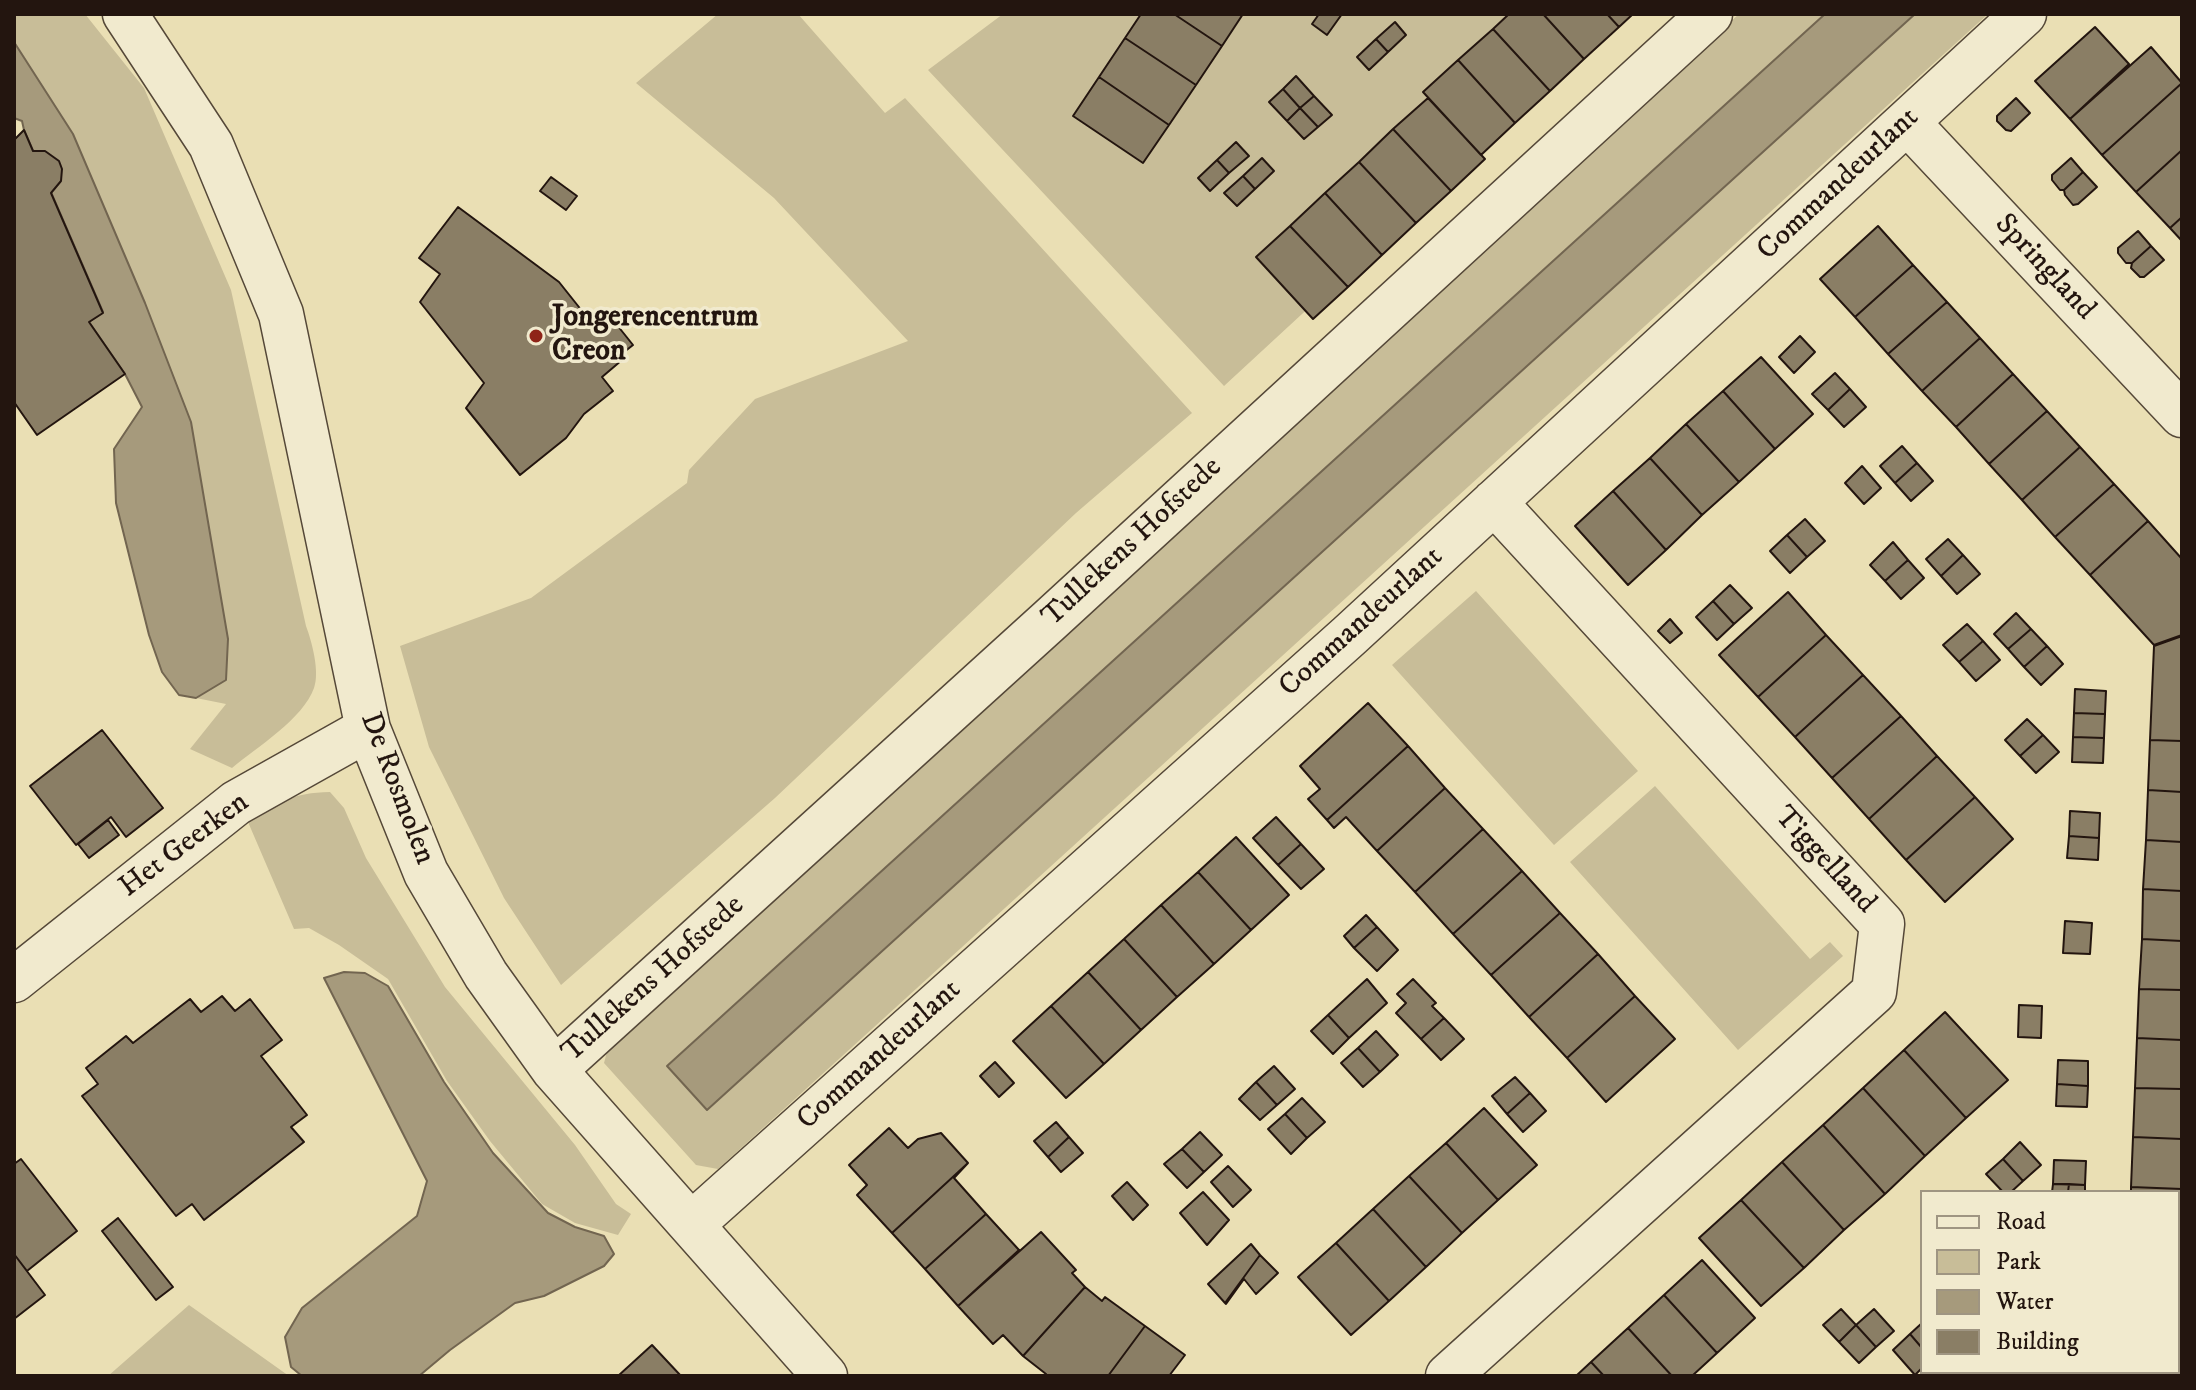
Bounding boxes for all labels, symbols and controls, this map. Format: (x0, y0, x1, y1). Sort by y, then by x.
street label: Commandeurlant (1751, 101, 1927, 269)
street label: Springland (1986, 207, 2102, 329)
place label: Jongerencentrum Creon (552, 301, 758, 372)
marker: Jongerencentrum Creon (527, 327, 545, 345)
street label: Tullekens Hofstede (1036, 450, 1230, 636)
street label: Commandeurlant (1273, 540, 1451, 706)
street label: De Rosmolen (351, 708, 441, 870)
street label: Het Geerken (113, 786, 257, 906)
street label: Tiggelland (1765, 800, 1883, 922)
street label: Tullekens Hofstede (555, 889, 753, 1071)
street label: Commandeurlant (791, 973, 969, 1139)
legend (1920, 1190, 2180, 1374)
text: Road (1996, 1207, 2046, 1237)
text: Park (1996, 1247, 2041, 1277)
text: Water (1996, 1287, 2053, 1317)
text: Building (1996, 1327, 2079, 1357)

